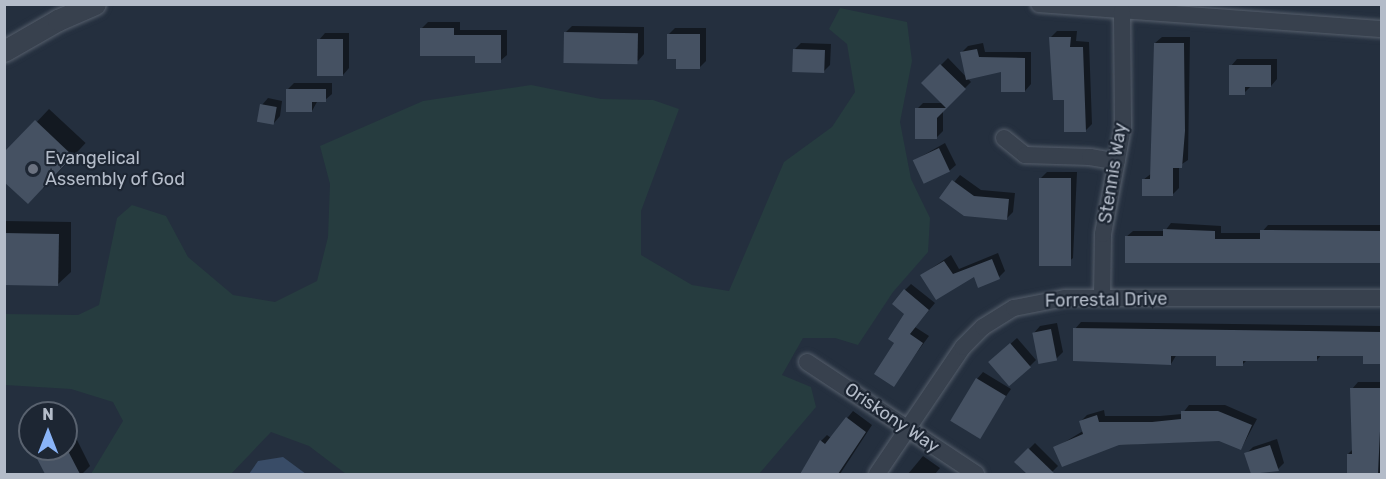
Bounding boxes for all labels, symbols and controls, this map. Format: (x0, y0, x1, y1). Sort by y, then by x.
street label: Stennis Way (1094, 121, 1132, 225)
place label: Evangelical Assembly of God (45, 148, 186, 190)
marker: Evangelical Assembly of God (26, 162, 40, 176)
street label: Forrestal Drive (1045, 288, 1167, 312)
street label: Oriskony Way (840, 378, 944, 458)
north arrow (18, 401, 78, 461)
text: N (42, 405, 54, 424)

